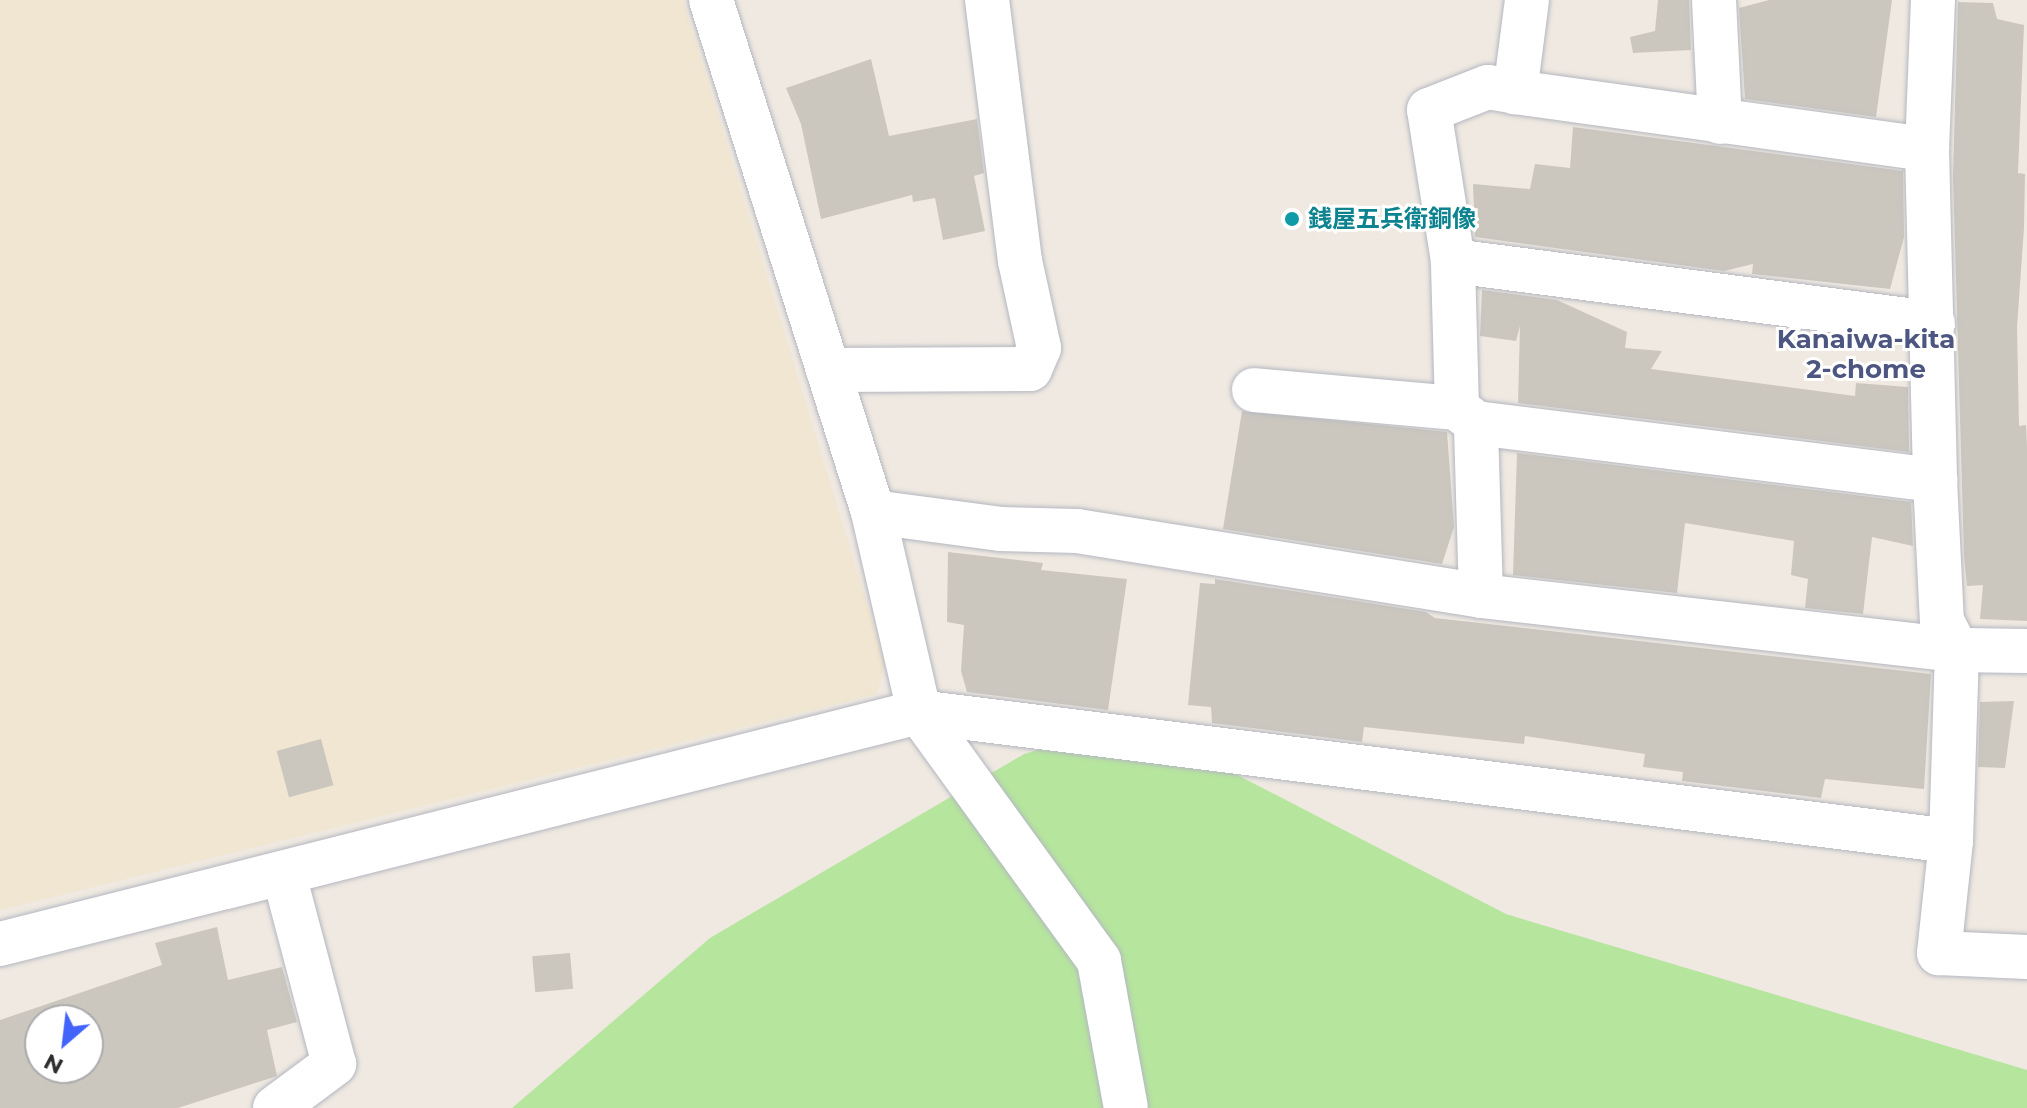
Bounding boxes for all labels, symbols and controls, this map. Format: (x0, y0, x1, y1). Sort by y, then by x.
place label: 銭屋五兵衛銅像 (1308, 205, 1476, 233)
marker: 銭屋五兵衛銅像 (1283, 210, 1301, 228)
district label: Kanaiwa-kita 2-chome (1777, 324, 1955, 386)
north arrow (24, 1004, 104, 1084)
text: N (39, 1048, 68, 1080)

